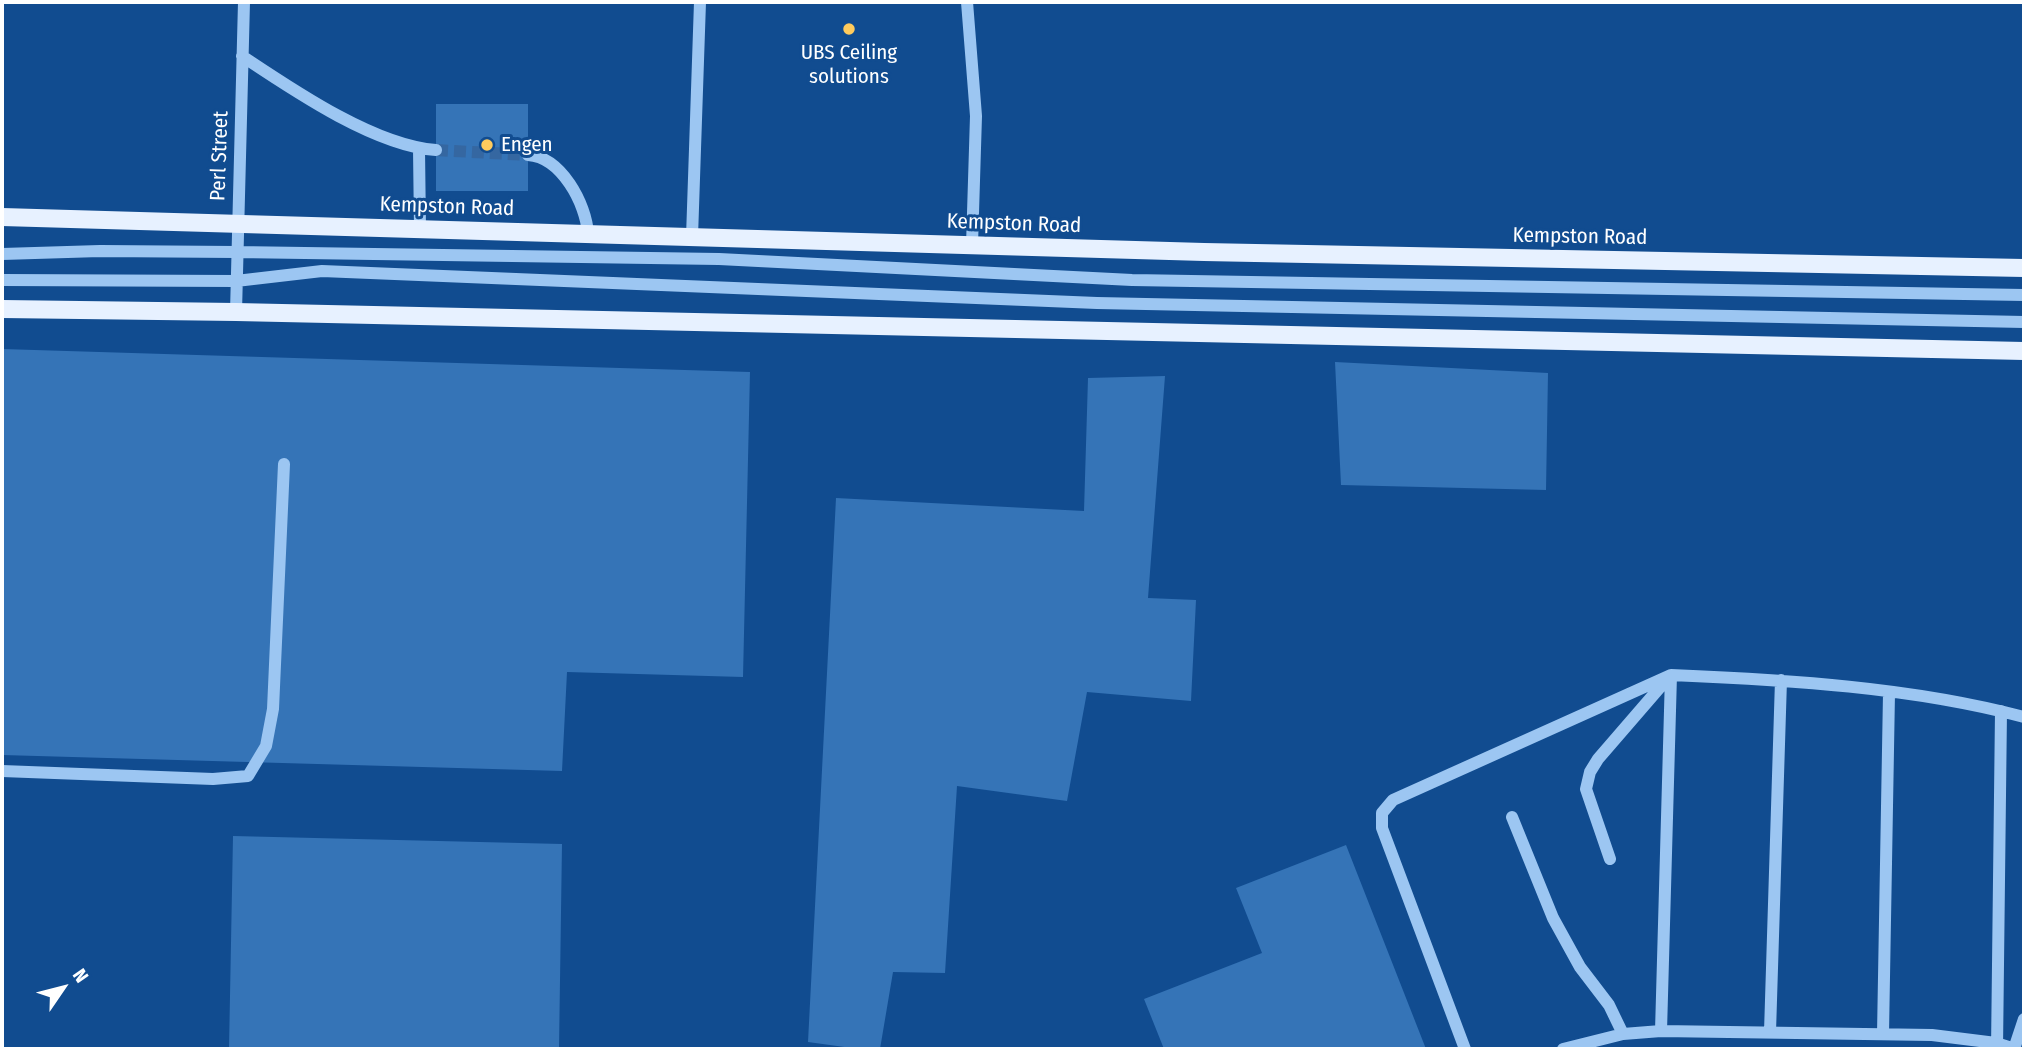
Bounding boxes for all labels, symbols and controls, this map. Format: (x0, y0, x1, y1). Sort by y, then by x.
marker: UBS Ceiling solutions (841, 21, 857, 37)
place label: UBS Ceiling solutions (801, 40, 897, 90)
street label: Perl Street (206, 111, 234, 201)
place label: Engen (501, 132, 553, 158)
marker: Engen (479, 137, 495, 153)
street label: Kempston Road (379, 192, 515, 222)
street label: Kempston Road (946, 209, 1082, 239)
street label: Kempston Road (1512, 223, 1648, 251)
north arrow (28, 953, 98, 1023)
text: N (68, 964, 93, 987)

